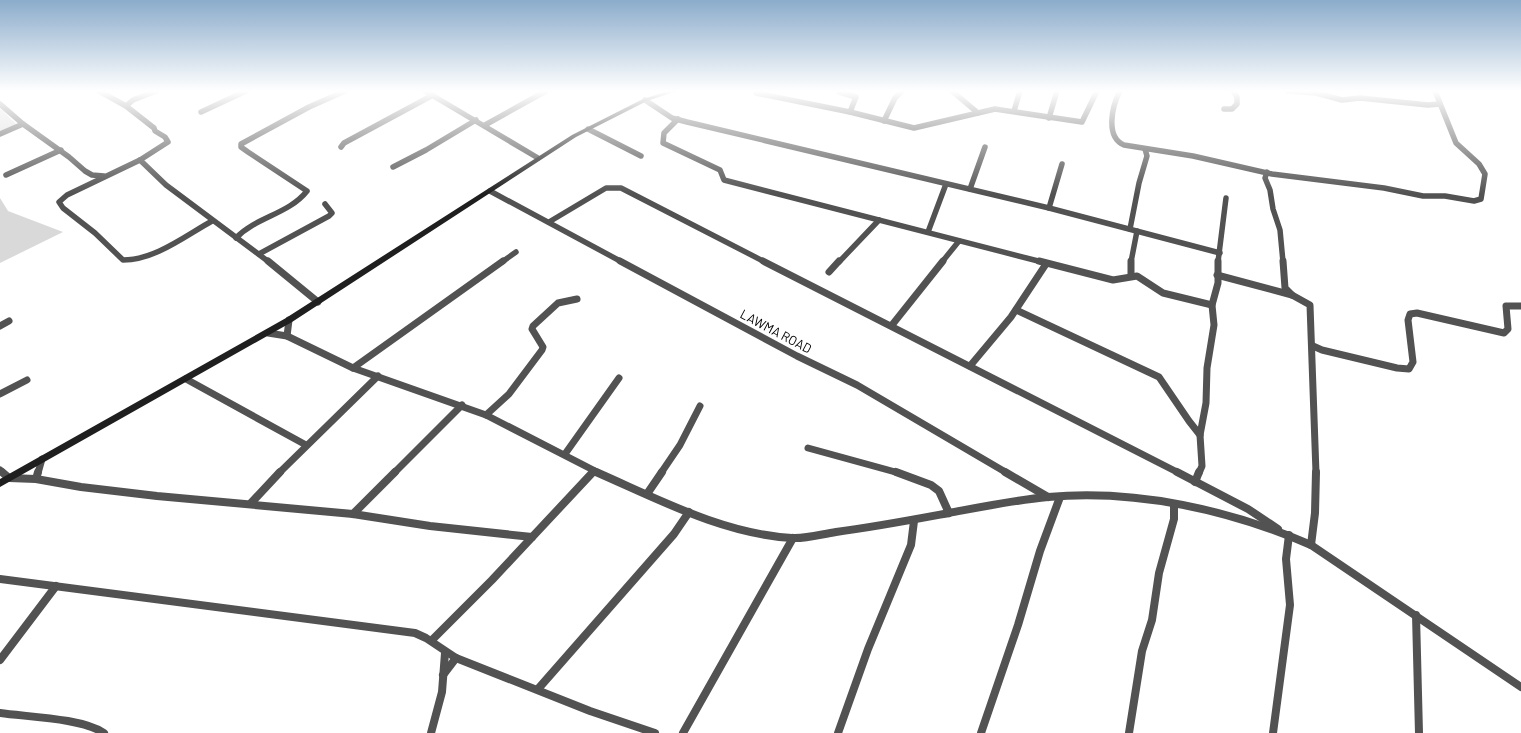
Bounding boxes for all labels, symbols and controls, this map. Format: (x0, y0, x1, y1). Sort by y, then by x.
street label: LAWMA ROAD (738, 306, 814, 356)

